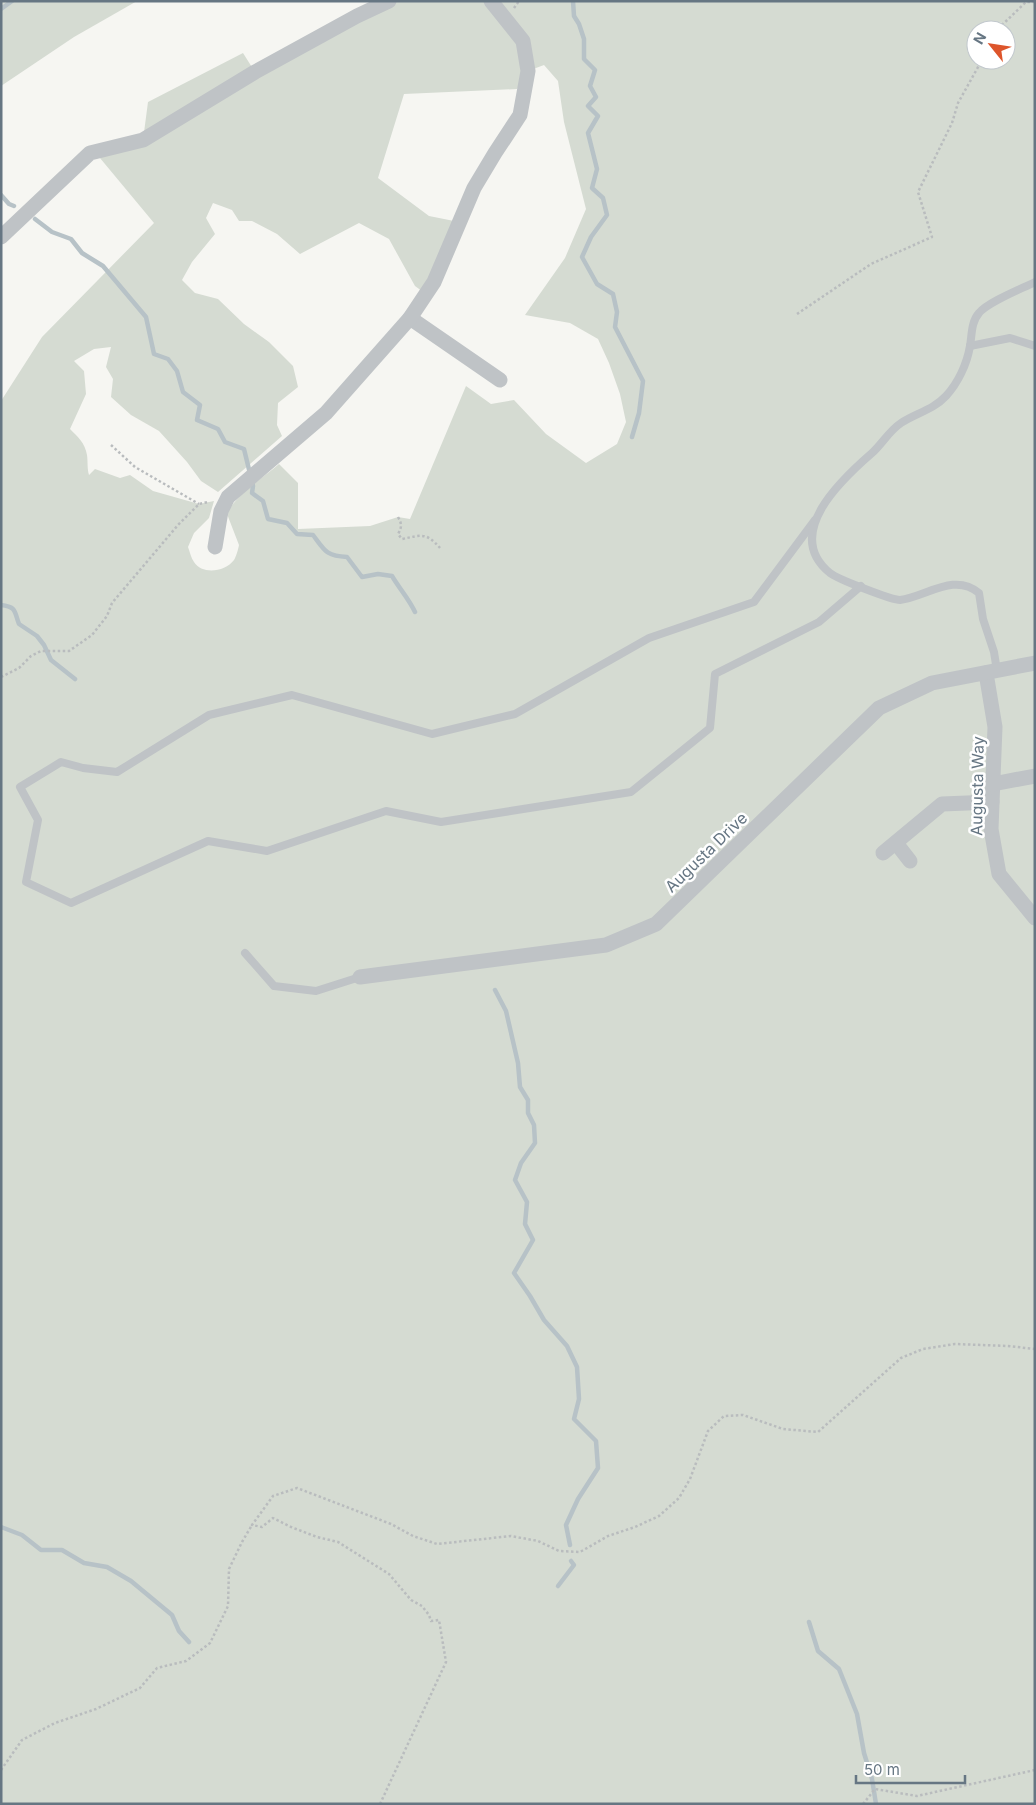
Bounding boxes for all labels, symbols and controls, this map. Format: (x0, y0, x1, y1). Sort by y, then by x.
north arrow (966, 20, 1016, 70)
text: N (969, 29, 989, 47)
street label: Augusta Way (966, 736, 988, 836)
street label: Augusta Drive (661, 808, 751, 896)
scale bar (856, 1752, 965, 1784)
text: 50 m (864, 1760, 900, 1779)

